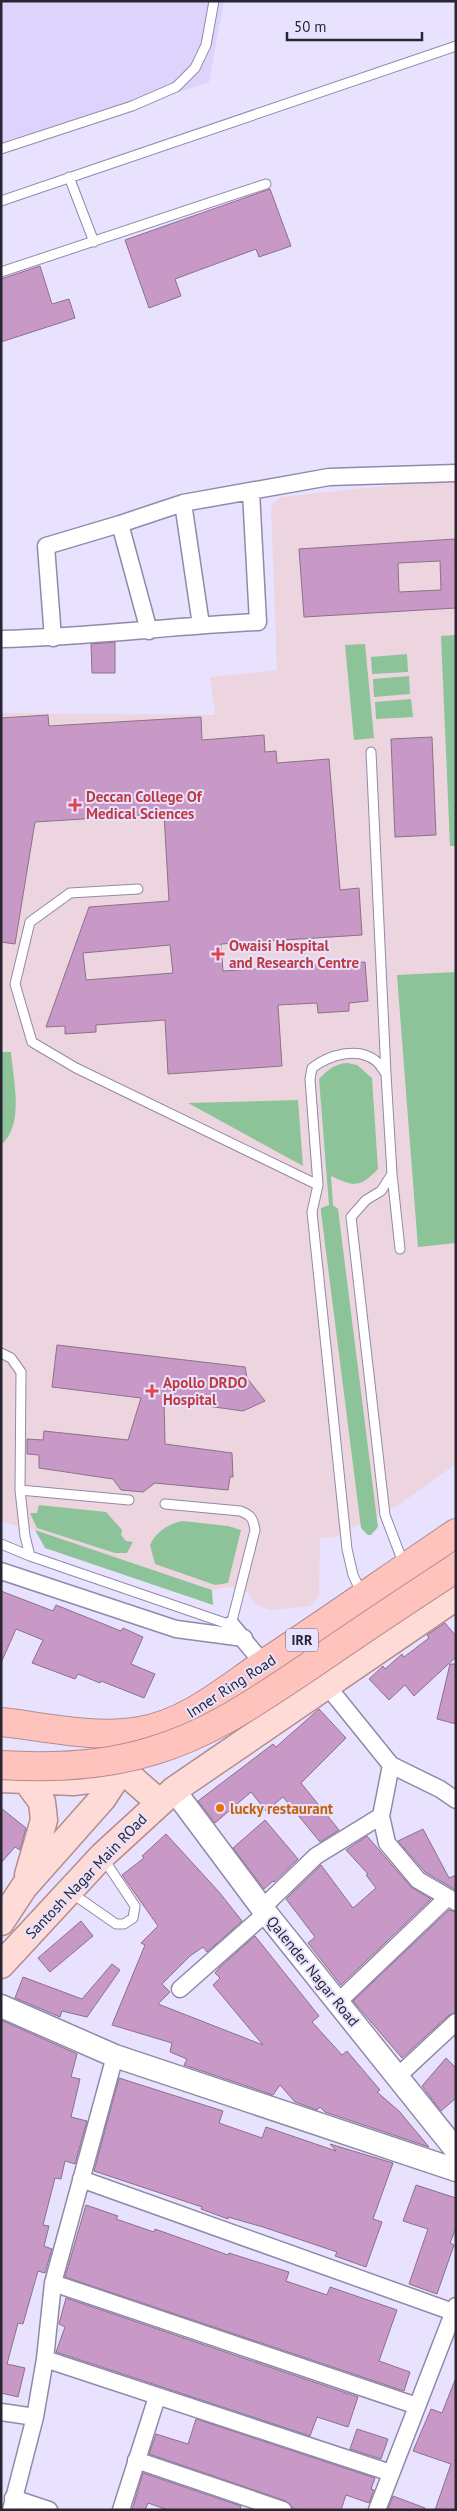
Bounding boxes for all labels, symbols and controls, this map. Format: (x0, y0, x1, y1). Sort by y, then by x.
scale bar (287, 10, 422, 42)
text: 50 m (294, 17, 327, 36)
place label: Deccan College Of Medical Sciences (86, 787, 203, 823)
marker: Deccan College Of Medical Sciences (68, 798, 82, 812)
place label: Owaisi Hospital and Research Centre (229, 936, 359, 972)
marker: Owaisi Hospital and Research Centre (211, 947, 225, 961)
place label: Apollo DRDO Hospital (163, 1373, 247, 1409)
marker: Apollo DRDO Hospital (145, 1384, 159, 1398)
road number: IRR (286, 1628, 318, 1652)
street label: Inner Ring Road (183, 1650, 279, 1722)
place label: lucky restaurant (230, 1799, 334, 1818)
marker: lucky restaurant (214, 1802, 226, 1814)
street label: Santosh Nagar Main ROad (21, 1809, 151, 1943)
street label: Qalender Nagar Road (263, 1912, 363, 2030)

